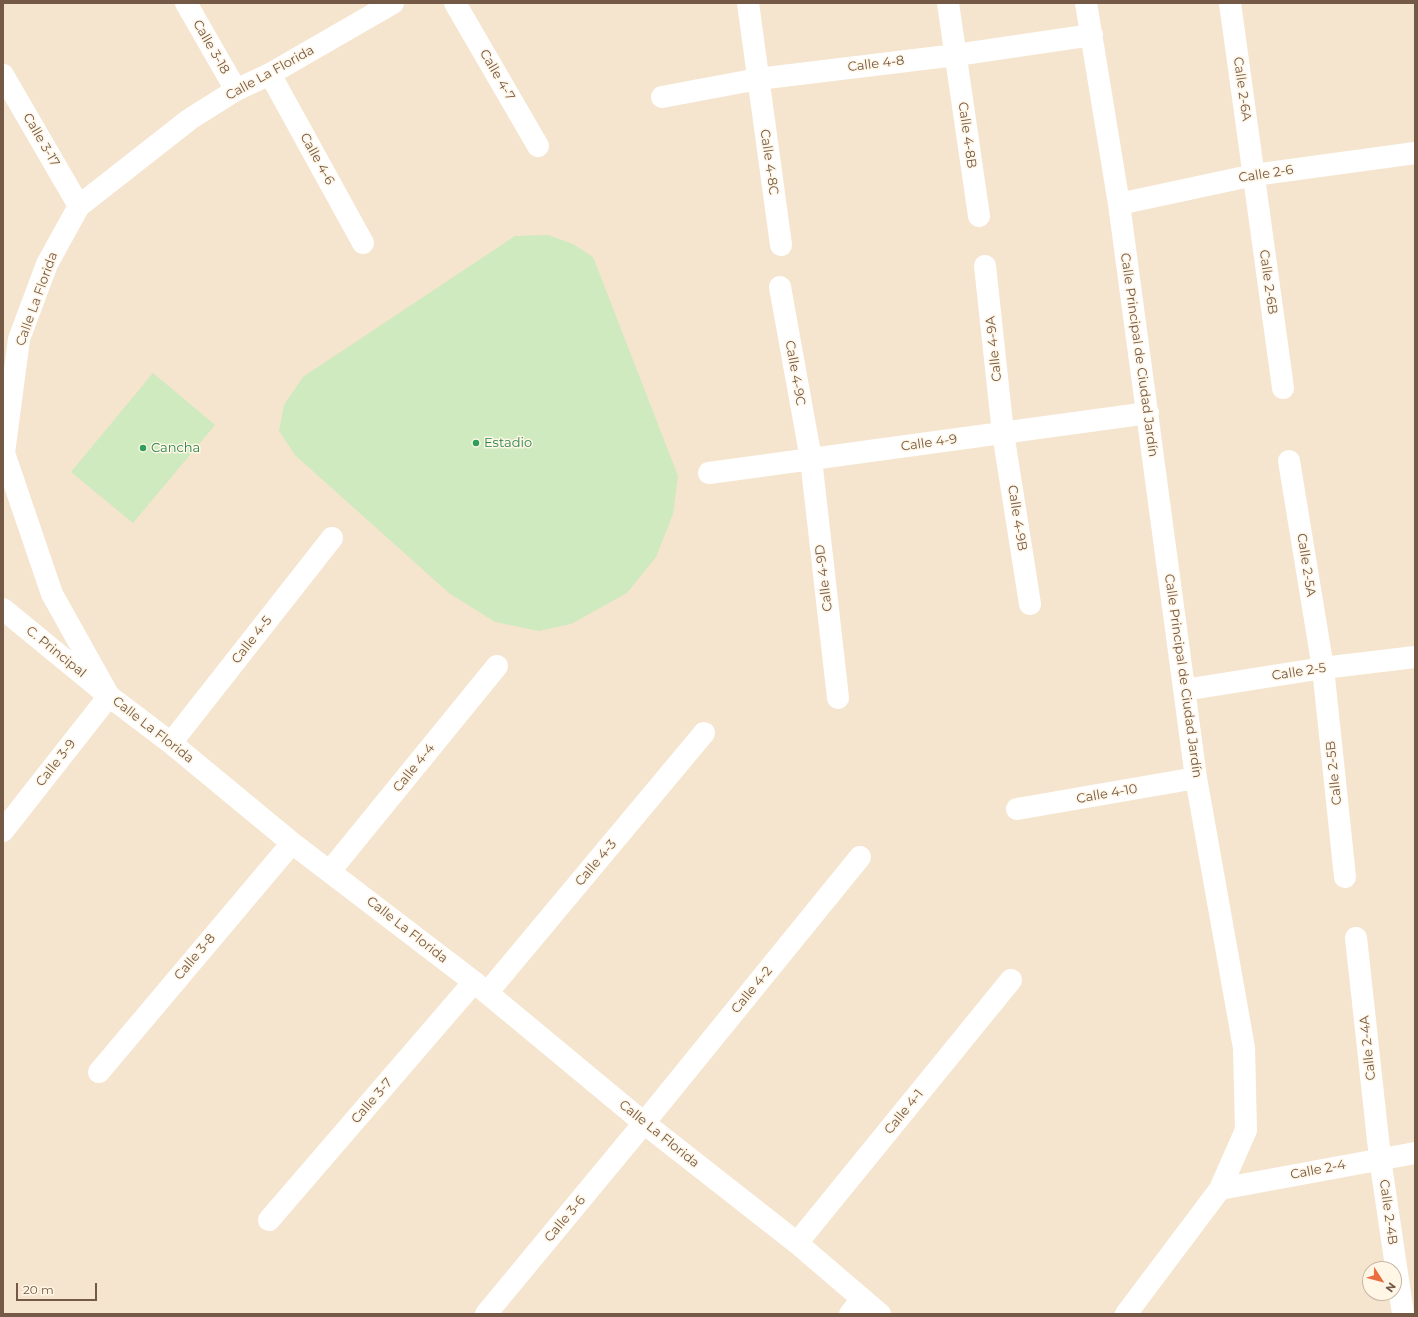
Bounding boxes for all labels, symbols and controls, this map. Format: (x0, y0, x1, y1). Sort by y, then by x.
street label: Calle 3-18 (189, 17, 233, 77)
street label: Calle La Florida (223, 42, 317, 104)
street label: Calle 4-7 (476, 47, 518, 103)
street label: Calle 4-8 (847, 53, 905, 75)
street label: Calle 2-6A (1230, 56, 1254, 122)
street label: Calle 4-8B (955, 101, 979, 169)
street label: Calle 3-17 (19, 110, 63, 170)
street label: Calle 4-8C (757, 128, 781, 196)
street label: Calle 4-6 (296, 130, 338, 188)
street label: Calle 2-6 (1237, 162, 1295, 186)
street label: Calle 2-6B (1256, 249, 1280, 315)
street label: Calle La Florida (13, 250, 61, 348)
street label: Calle Principal de Ciudad Jardín (1117, 252, 1161, 458)
street label: Calle 4-9A (983, 315, 1005, 383)
street label: Calle 4-9C (782, 339, 808, 407)
street label: Calle 4-9 (900, 431, 958, 455)
place label: Estadio (484, 435, 532, 451)
marker: Estadio (471, 438, 481, 448)
place label: Cancha (151, 440, 200, 456)
marker: Cancha (138, 443, 148, 453)
street label: Calle 4-9B (1004, 484, 1030, 552)
street label: Calle 2-5A (1293, 532, 1319, 598)
street label: Calle 4-9D (812, 544, 836, 612)
street label: Calle Principal de Ciudad Jardín (1161, 573, 1205, 779)
street label: Calle 4-5 (229, 613, 275, 667)
street label: C. Principal (23, 623, 89, 681)
street label: Calle 2-5 (1271, 660, 1327, 684)
street label: Calle La Florida (109, 693, 197, 767)
street label: Calle 3-9 (33, 736, 79, 790)
street label: Calle 2-5B (1323, 740, 1345, 806)
street label: Calle 4-4 (390, 741, 438, 795)
street label: Calle 4-10 (1075, 781, 1139, 807)
street label: Calle 4-3 (572, 837, 620, 889)
street label: Calle La Florida (363, 893, 451, 967)
street label: Calle 3-8 (171, 931, 219, 983)
street label: Calle 4-2 (728, 963, 776, 1017)
street label: Calle 2-4A (1357, 1015, 1379, 1081)
street label: Calle 3-7 (348, 1075, 396, 1127)
street label: Calle 4-1 (881, 1086, 927, 1138)
street label: Calle La Florida (616, 1097, 702, 1171)
street label: Calle 2-4 (1289, 1157, 1347, 1183)
street label: Calle 2-4B (1376, 1178, 1400, 1246)
street label: Calle 3-6 (541, 1193, 589, 1245)
north arrow (1362, 1261, 1402, 1301)
scale bar (18, 1275, 99, 1301)
text: N (1383, 1280, 1399, 1295)
text: 20 m (23, 1282, 54, 1297)

